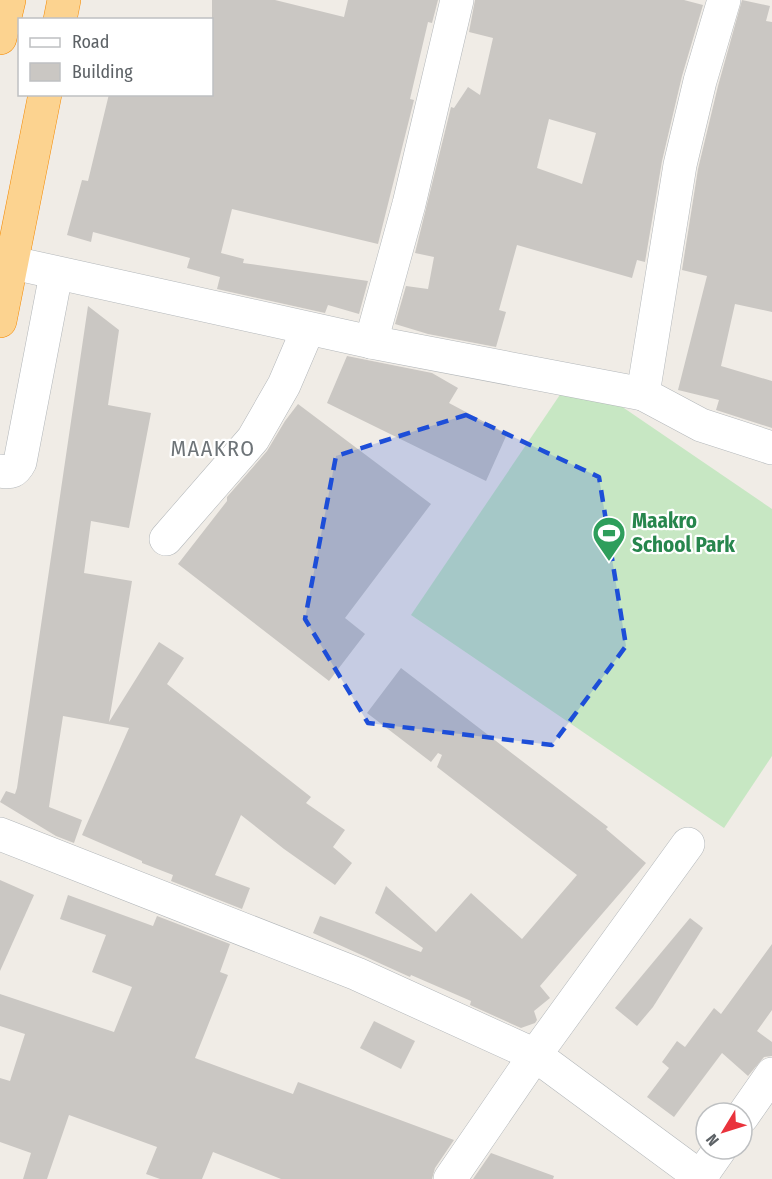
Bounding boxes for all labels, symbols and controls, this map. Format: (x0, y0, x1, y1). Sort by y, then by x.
legend (18, 18, 213, 96)
text: Road (72, 31, 109, 53)
text: Building (72, 61, 133, 83)
district label: MAAKRO (170, 435, 256, 462)
place label: Maakro School Park (632, 508, 735, 558)
sports icon: Maakro School Park (591, 515, 627, 562)
north arrow (694, 1101, 754, 1161)
text: N (702, 1130, 723, 1150)

